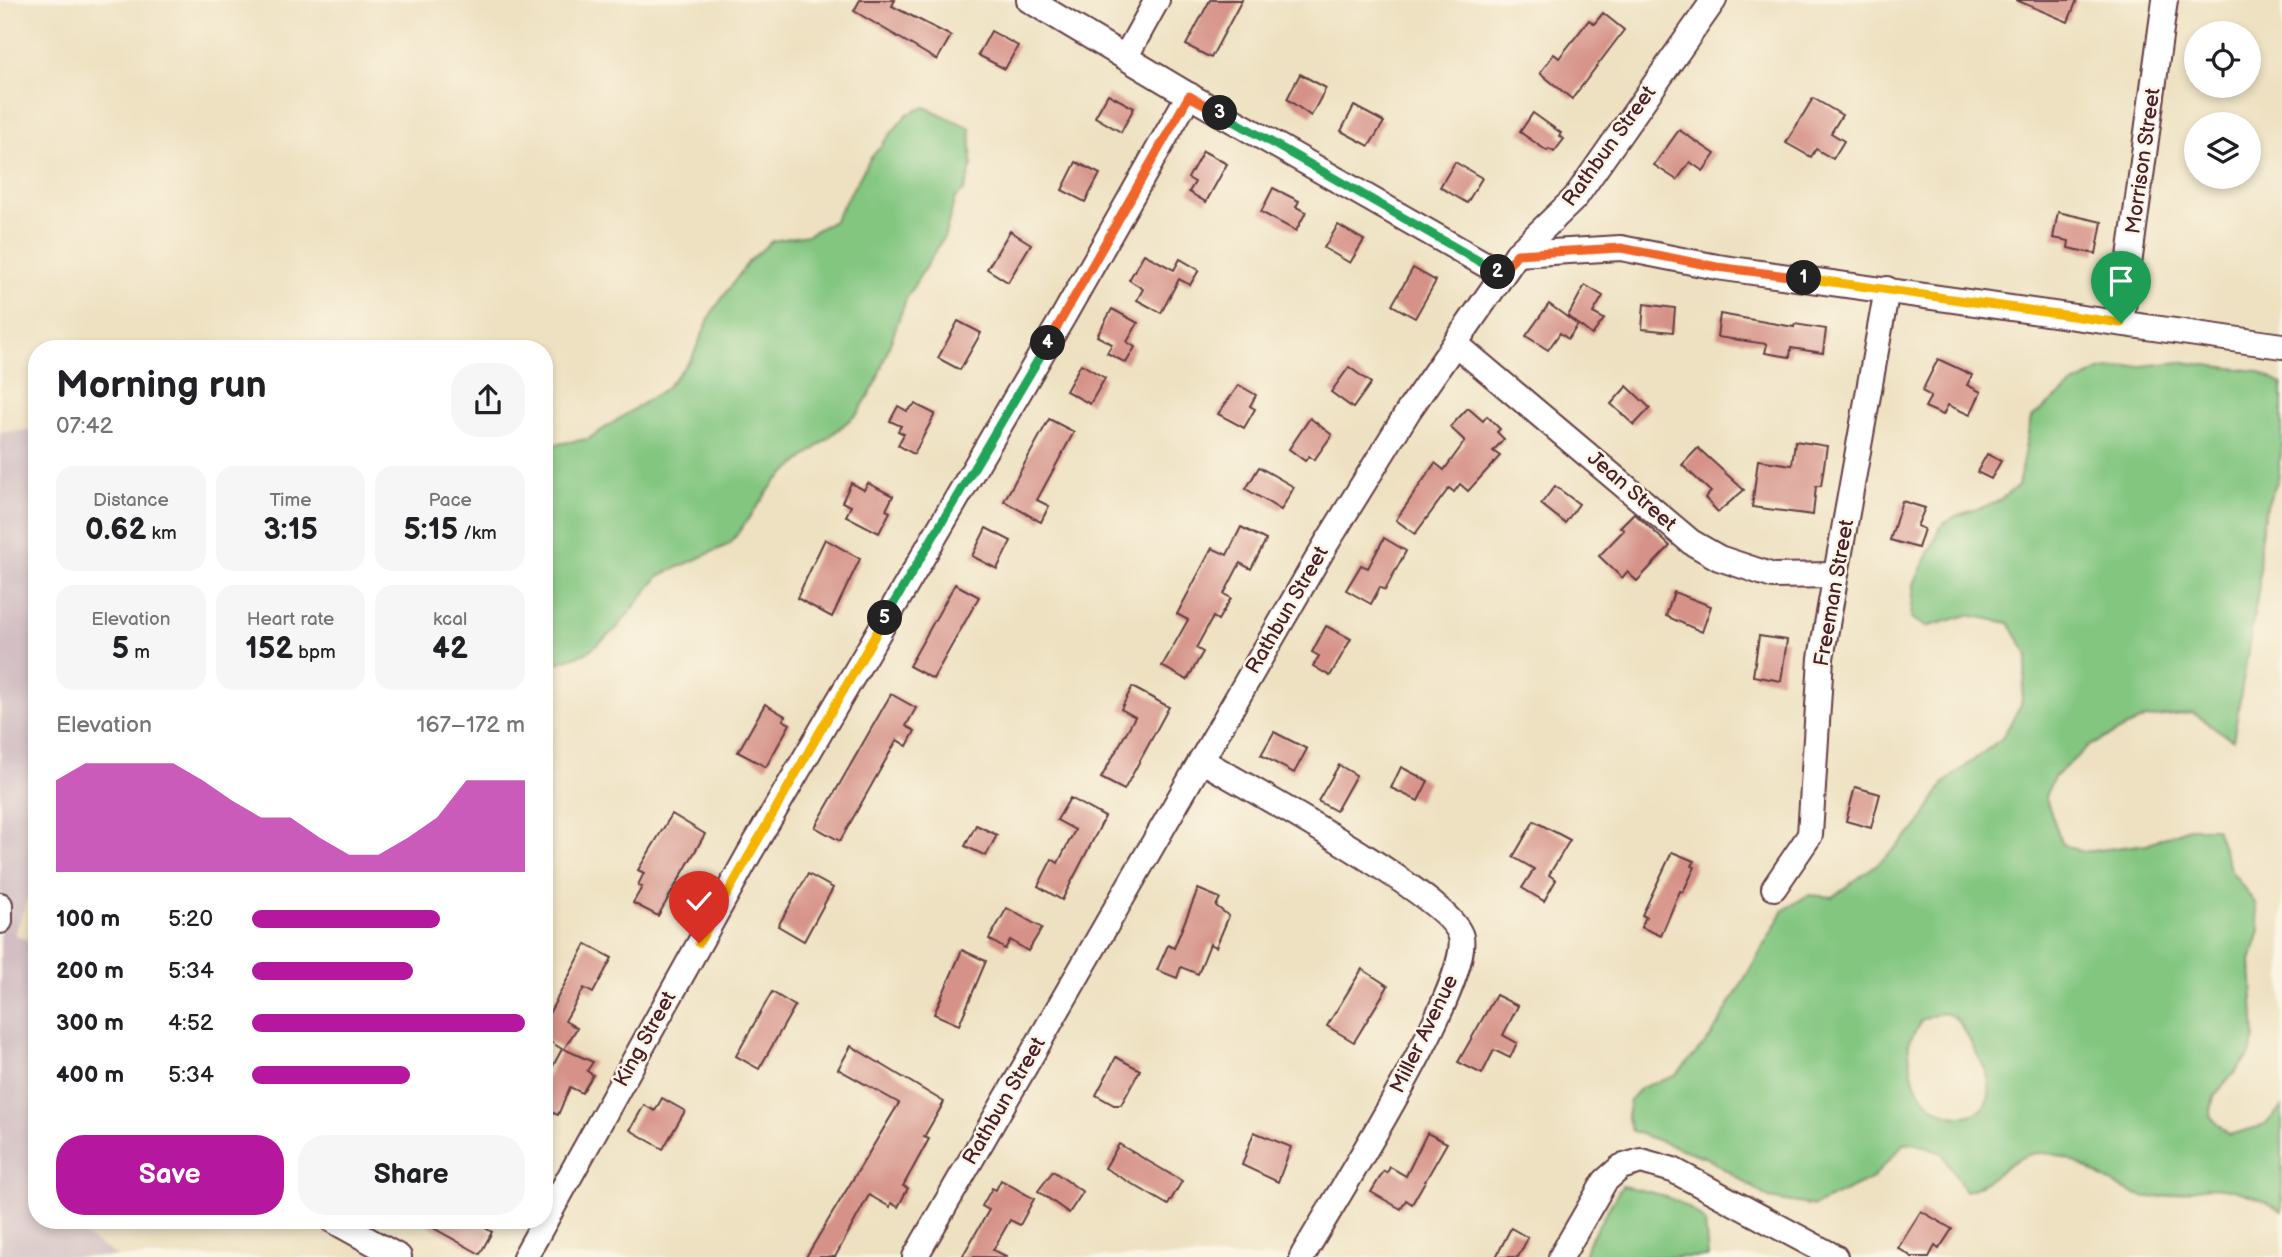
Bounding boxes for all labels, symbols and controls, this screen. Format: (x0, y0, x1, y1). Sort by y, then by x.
map controls (2184, 21, 2261, 189)
button: locate (2184, 21, 2261, 98)
street label: Rathbun Street (1557, 80, 1662, 211)
street label: Morrison Street (2120, 86, 2166, 236)
pin: 3 (1202, 96, 1238, 130)
text: 3 (1214, 101, 1225, 124)
button: layers (2184, 112, 2261, 189)
pin (2091, 251, 2151, 323)
pin: 2 (1480, 254, 1516, 290)
text: 2 (1492, 260, 1503, 283)
pin: 1 (1786, 260, 1822, 296)
icon: arrive (2102, 262, 2140, 300)
text: 1 (1800, 266, 1808, 289)
pin: 4 (1030, 326, 1066, 360)
text: 4 (1042, 331, 1053, 354)
text: Morning run (56, 363, 267, 408)
button: share (451, 363, 525, 437)
text: 07:42 (56, 412, 113, 440)
street label: Jean Street (1582, 446, 1682, 537)
text: Distance (93, 489, 169, 512)
text: Time (269, 489, 312, 512)
text: Pace (429, 489, 472, 512)
text: 0.62 (85, 512, 146, 548)
text: 3:15 (263, 512, 318, 548)
text: 5:15 (404, 512, 458, 548)
street label: Freeman Street (1809, 517, 1859, 668)
text: km (146, 522, 177, 545)
text: /km (458, 522, 497, 545)
street label: Rathbun Street (1240, 541, 1334, 678)
pin: 5 (868, 600, 903, 636)
text: 5 (879, 606, 890, 629)
text: Elevation (91, 608, 170, 631)
text: Heart rate (247, 608, 334, 631)
text: kcal (433, 608, 467, 631)
text: 5 (112, 631, 129, 667)
text: 152 (245, 631, 293, 667)
text: 42 (432, 631, 468, 667)
text: m (129, 641, 150, 664)
text: bpm (293, 641, 336, 664)
text: Elevation (56, 711, 152, 739)
text: 167–172 m (417, 711, 525, 739)
pin (669, 871, 729, 943)
icon: check (680, 882, 718, 920)
text: 100 m (56, 905, 120, 933)
text: 5:20 (168, 905, 213, 933)
text: 200 m (56, 957, 124, 985)
text: 5:34 (168, 957, 214, 985)
street label: Miller Avenue (1385, 971, 1463, 1097)
street label: King Street (609, 986, 682, 1091)
text: 300 m (56, 1009, 124, 1037)
text: 4:52 (168, 1009, 213, 1037)
street label: Rathbun Street (957, 1032, 1051, 1169)
text: 400 m (56, 1061, 124, 1089)
text: 5:34 (168, 1061, 214, 1089)
button: Save (56, 1135, 284, 1215)
button: Share (298, 1135, 525, 1215)

